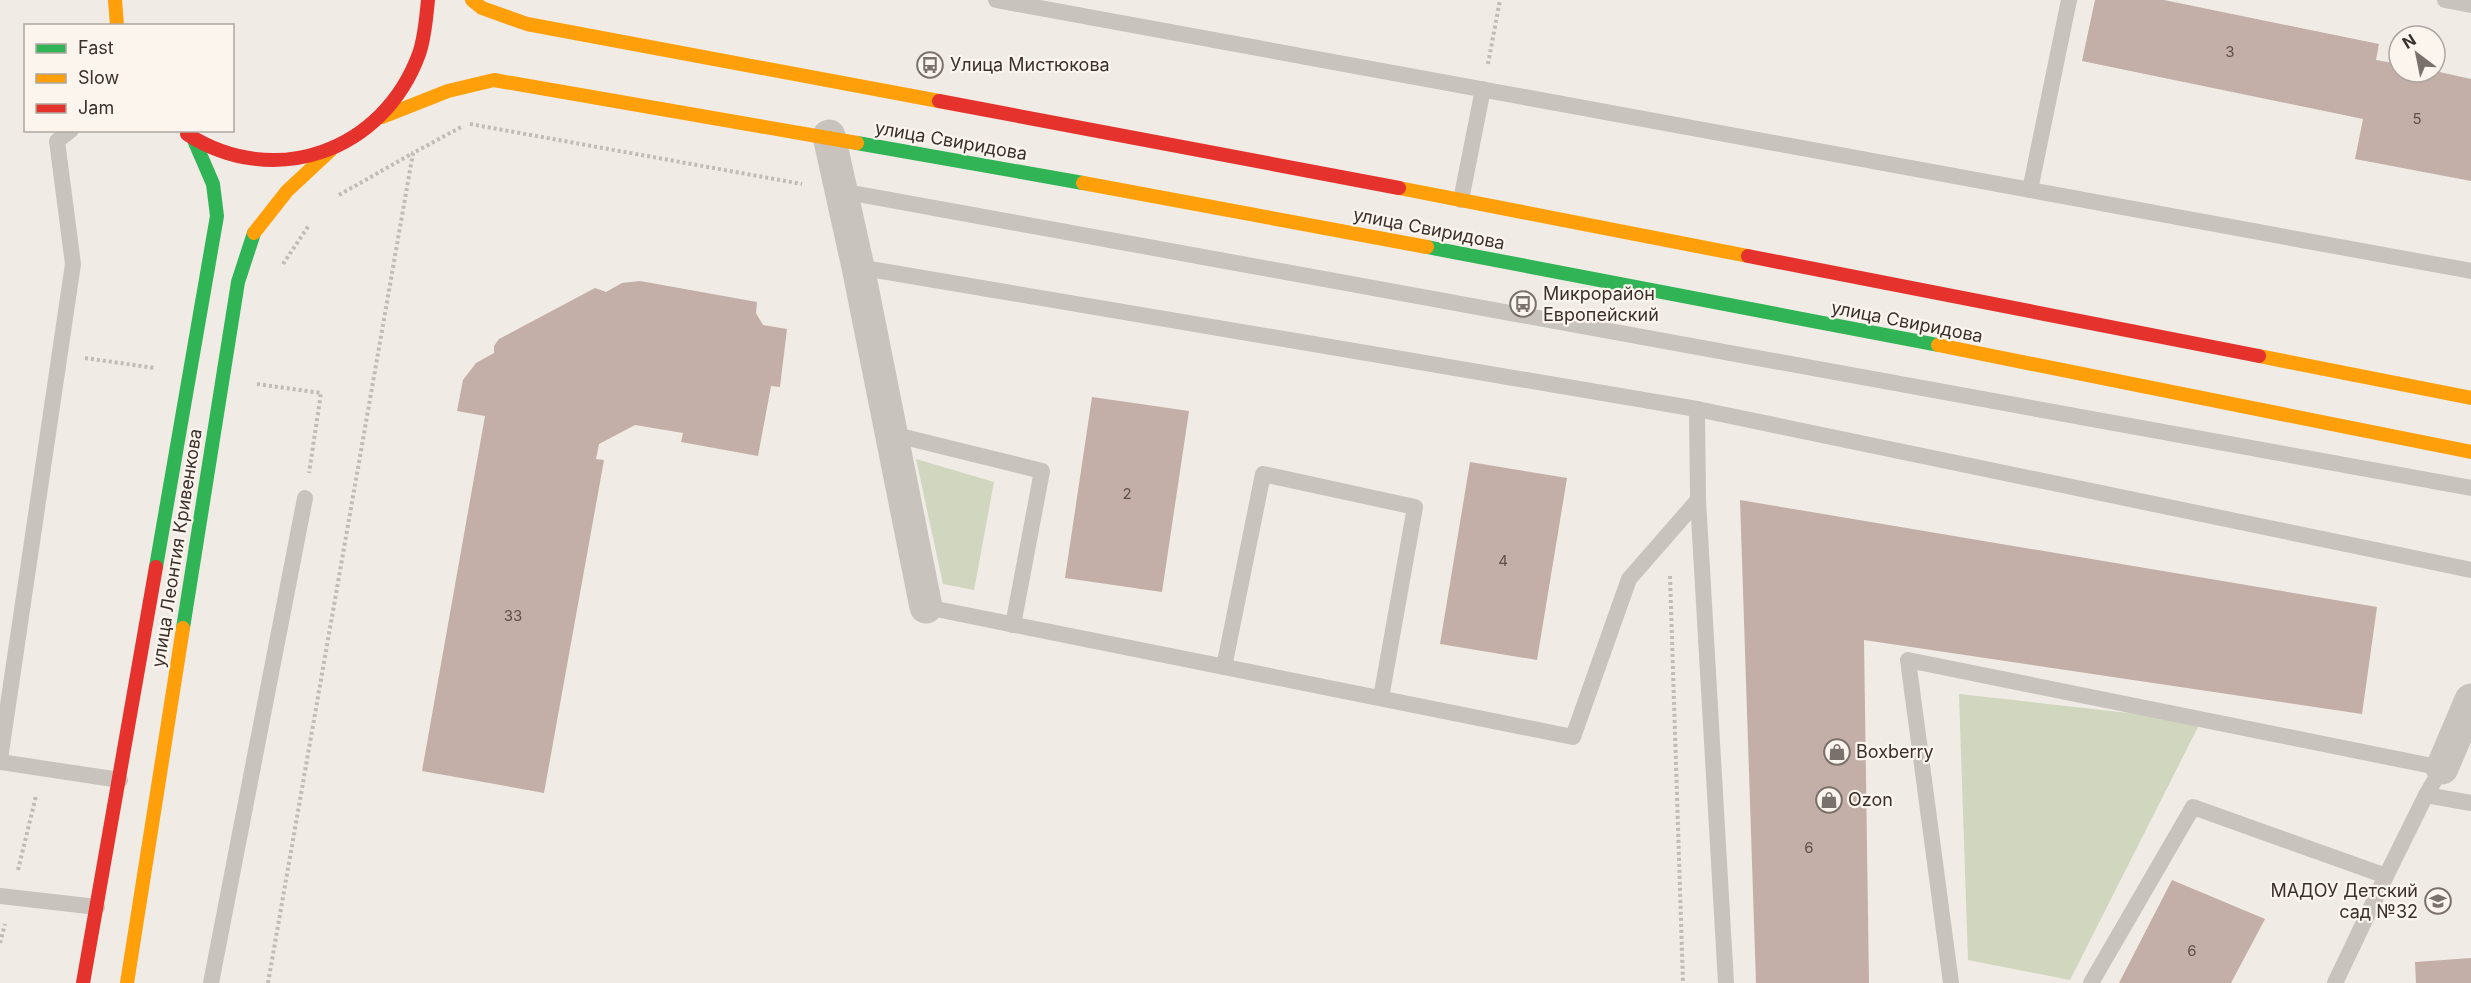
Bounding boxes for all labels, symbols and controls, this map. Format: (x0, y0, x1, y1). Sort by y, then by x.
legend (24, 24, 234, 132)
north arrow (2387, 24, 2447, 84)
text: N (2399, 30, 2420, 53)
text: Fast (78, 37, 114, 58)
house number: 3 (2225, 42, 2235, 61)
bus stop icon: Улица Мистюкова (915, 50, 945, 80)
place label: Улица Мистюкова (950, 54, 1110, 75)
text: Slow (78, 67, 119, 88)
text: Jam (78, 97, 114, 118)
house number: 5 (2412, 109, 2422, 128)
street label: улица Свиридова (873, 117, 1029, 164)
street label: улица Свиридова (1351, 203, 1507, 254)
place label: Микрорайон Европейский (1543, 283, 1659, 325)
bus stop icon: Микрорайон Европейский (1508, 289, 1538, 319)
street label: улица Свиридова (1829, 296, 1985, 347)
street label: улица Леонтия Кривенкова (147, 427, 206, 669)
house number: 2 (1122, 484, 1132, 503)
house number: 4 (1498, 551, 1508, 570)
house number: 33 (504, 606, 522, 625)
shop icon: Boxberry (1822, 737, 1852, 767)
place label: Boxberry (1856, 741, 1934, 762)
shop icon: Ozon (1814, 785, 1844, 815)
place label: Ozon (1848, 789, 1893, 810)
house number: 6 (1804, 838, 1814, 857)
place label: МАДОУ Детский сад №32 (2270, 880, 2418, 922)
school or university icon: МАДОУ Детский сад №32 (2423, 886, 2453, 916)
house number: 6 (2187, 941, 2197, 960)

